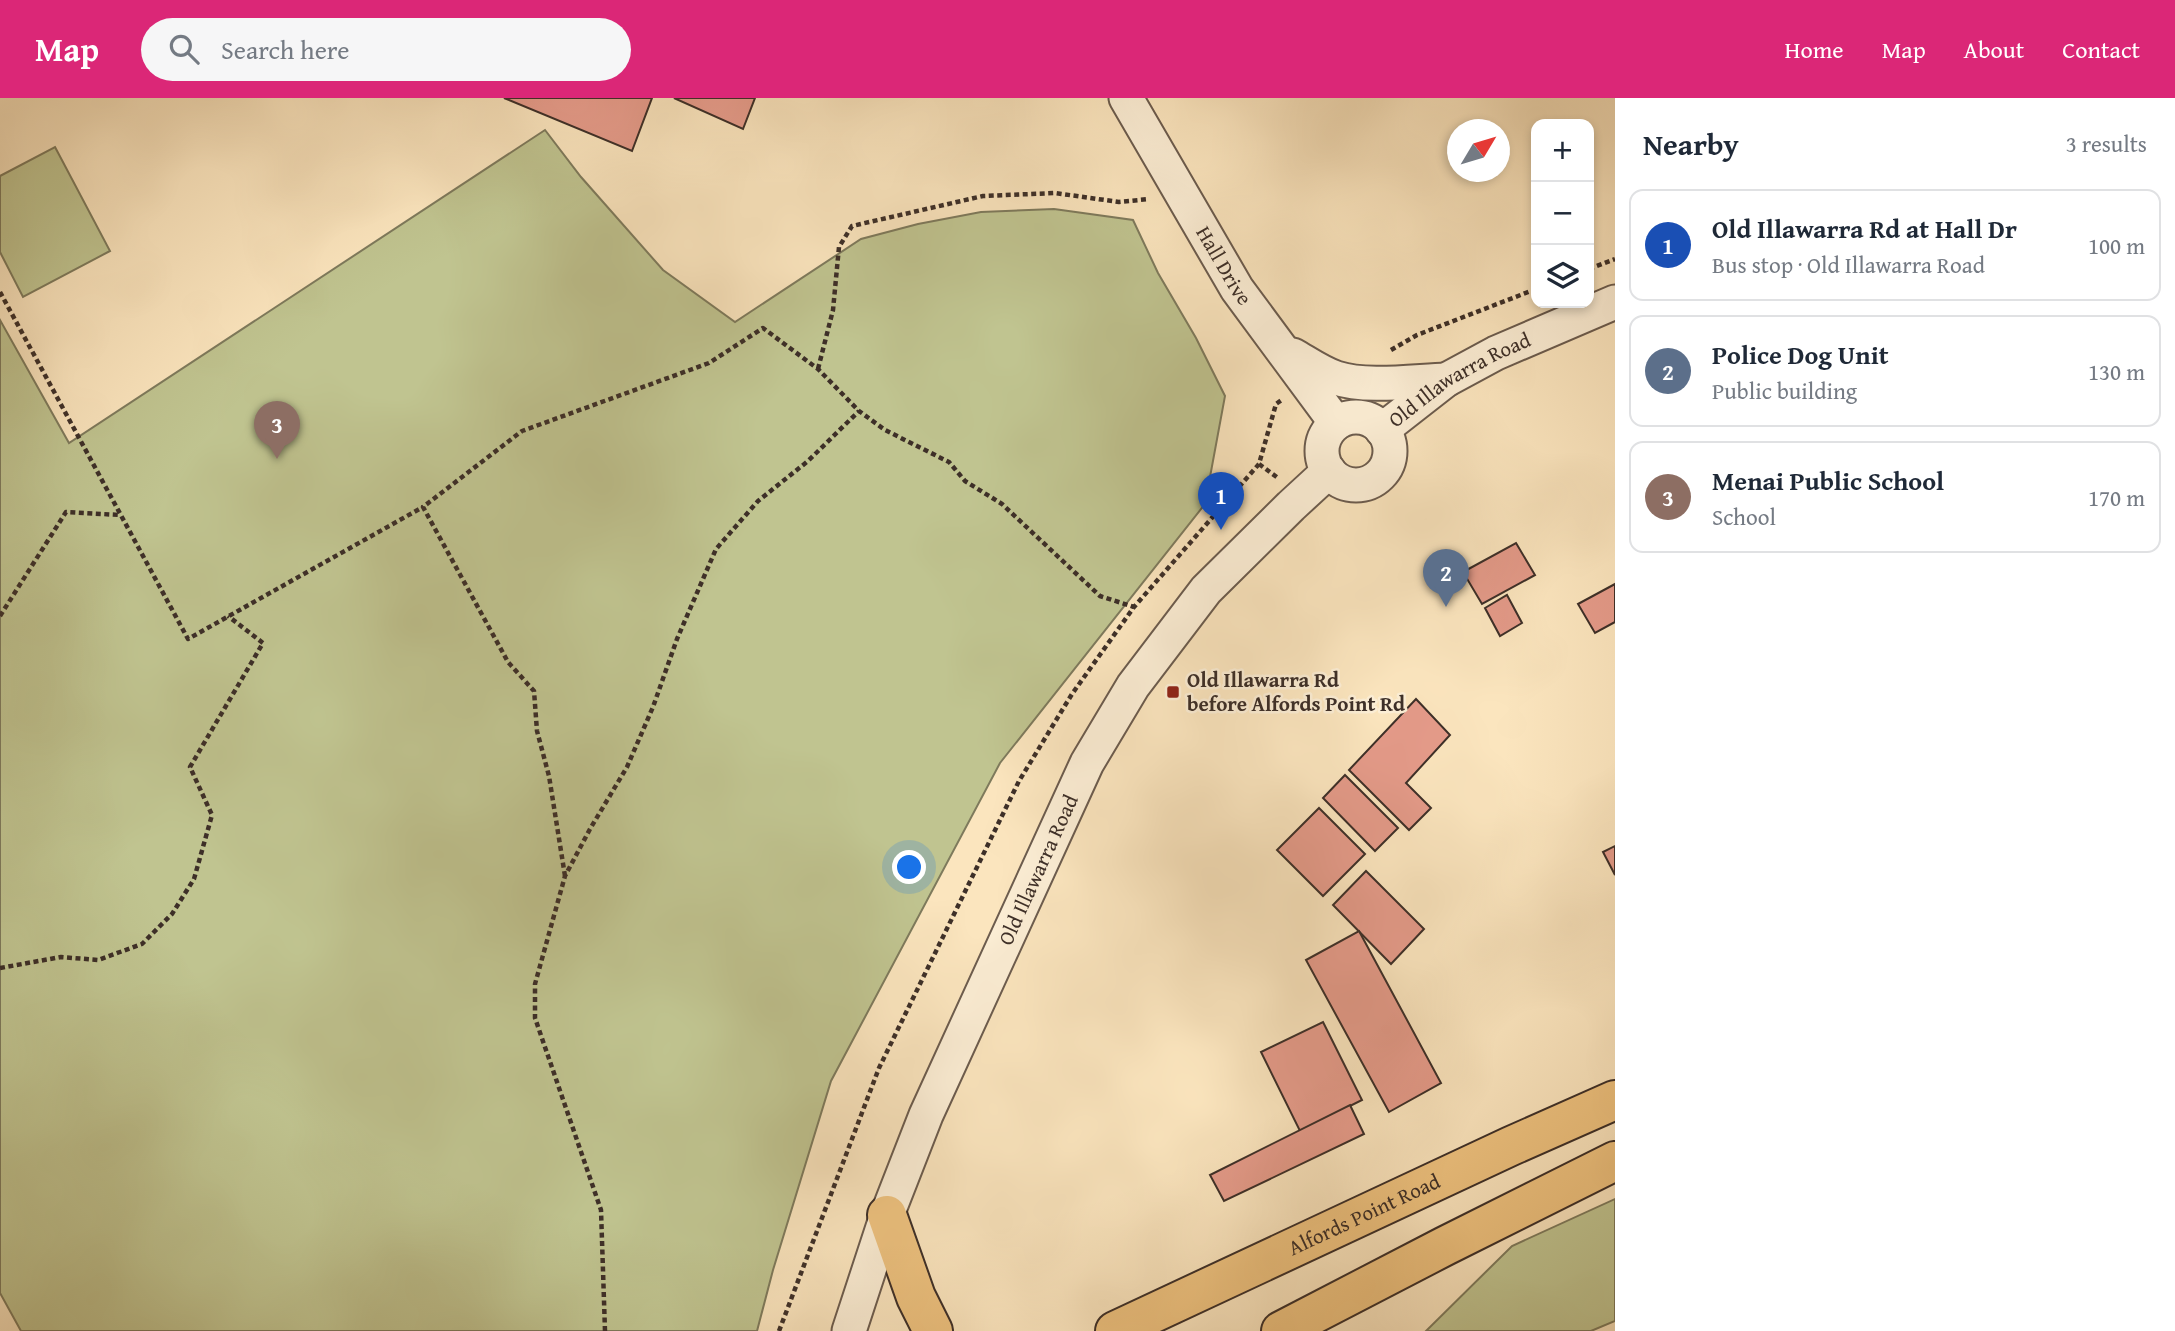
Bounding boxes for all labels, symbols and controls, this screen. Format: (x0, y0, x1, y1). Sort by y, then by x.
search box (141, 18, 631, 81)
text: Map (35, 25, 99, 73)
icon: search (165, 30, 203, 68)
text: Search here (221, 30, 349, 69)
text: Home (1785, 32, 1844, 67)
text: Map (1882, 32, 1926, 67)
text: About (1964, 32, 2024, 67)
text: Contact (2062, 32, 2140, 67)
north arrow (1447, 119, 1510, 182)
map controls (1531, 119, 1594, 308)
button: + (1531, 119, 1594, 182)
text: Nearby (1643, 122, 1739, 166)
text: 3 results (2066, 127, 2147, 160)
button: − (1531, 182, 1594, 245)
text: Old Illawarra Rd at Hall Dr (1712, 209, 2017, 248)
street label: Hall Drive (1189, 220, 1260, 312)
text: 1 (1662, 229, 1674, 262)
text: 100 m (2088, 229, 2145, 262)
button: layers (1531, 245, 1594, 308)
text: Bus stop · Old Illawarra Road (1712, 248, 1985, 281)
street label: Old Illawarra Road (1381, 324, 1536, 435)
text: Police Dog Unit (1712, 335, 1889, 374)
text: 2 (1662, 355, 1674, 388)
text: 130 m (2088, 355, 2145, 388)
text: Public building (1712, 374, 1857, 407)
pin: 3 (254, 401, 300, 459)
text: Menai Public School (1712, 461, 1944, 500)
pin: 1 (1198, 472, 1244, 530)
text: 3 (1662, 481, 1674, 514)
text: 170 m (2088, 481, 2145, 514)
text: School (1712, 500, 1776, 533)
pin: 2 (1423, 549, 1469, 607)
place label: Old Illawarra Rd before Alfords Point Rd (1187, 664, 1405, 719)
marker: Old Illawarra Rd before Alfords Point Rd (1165, 684, 1181, 700)
street label: Old Illawarra Road (990, 789, 1086, 950)
your location (892, 850, 926, 884)
street label: Alfords Point Road (1283, 1165, 1446, 1263)

